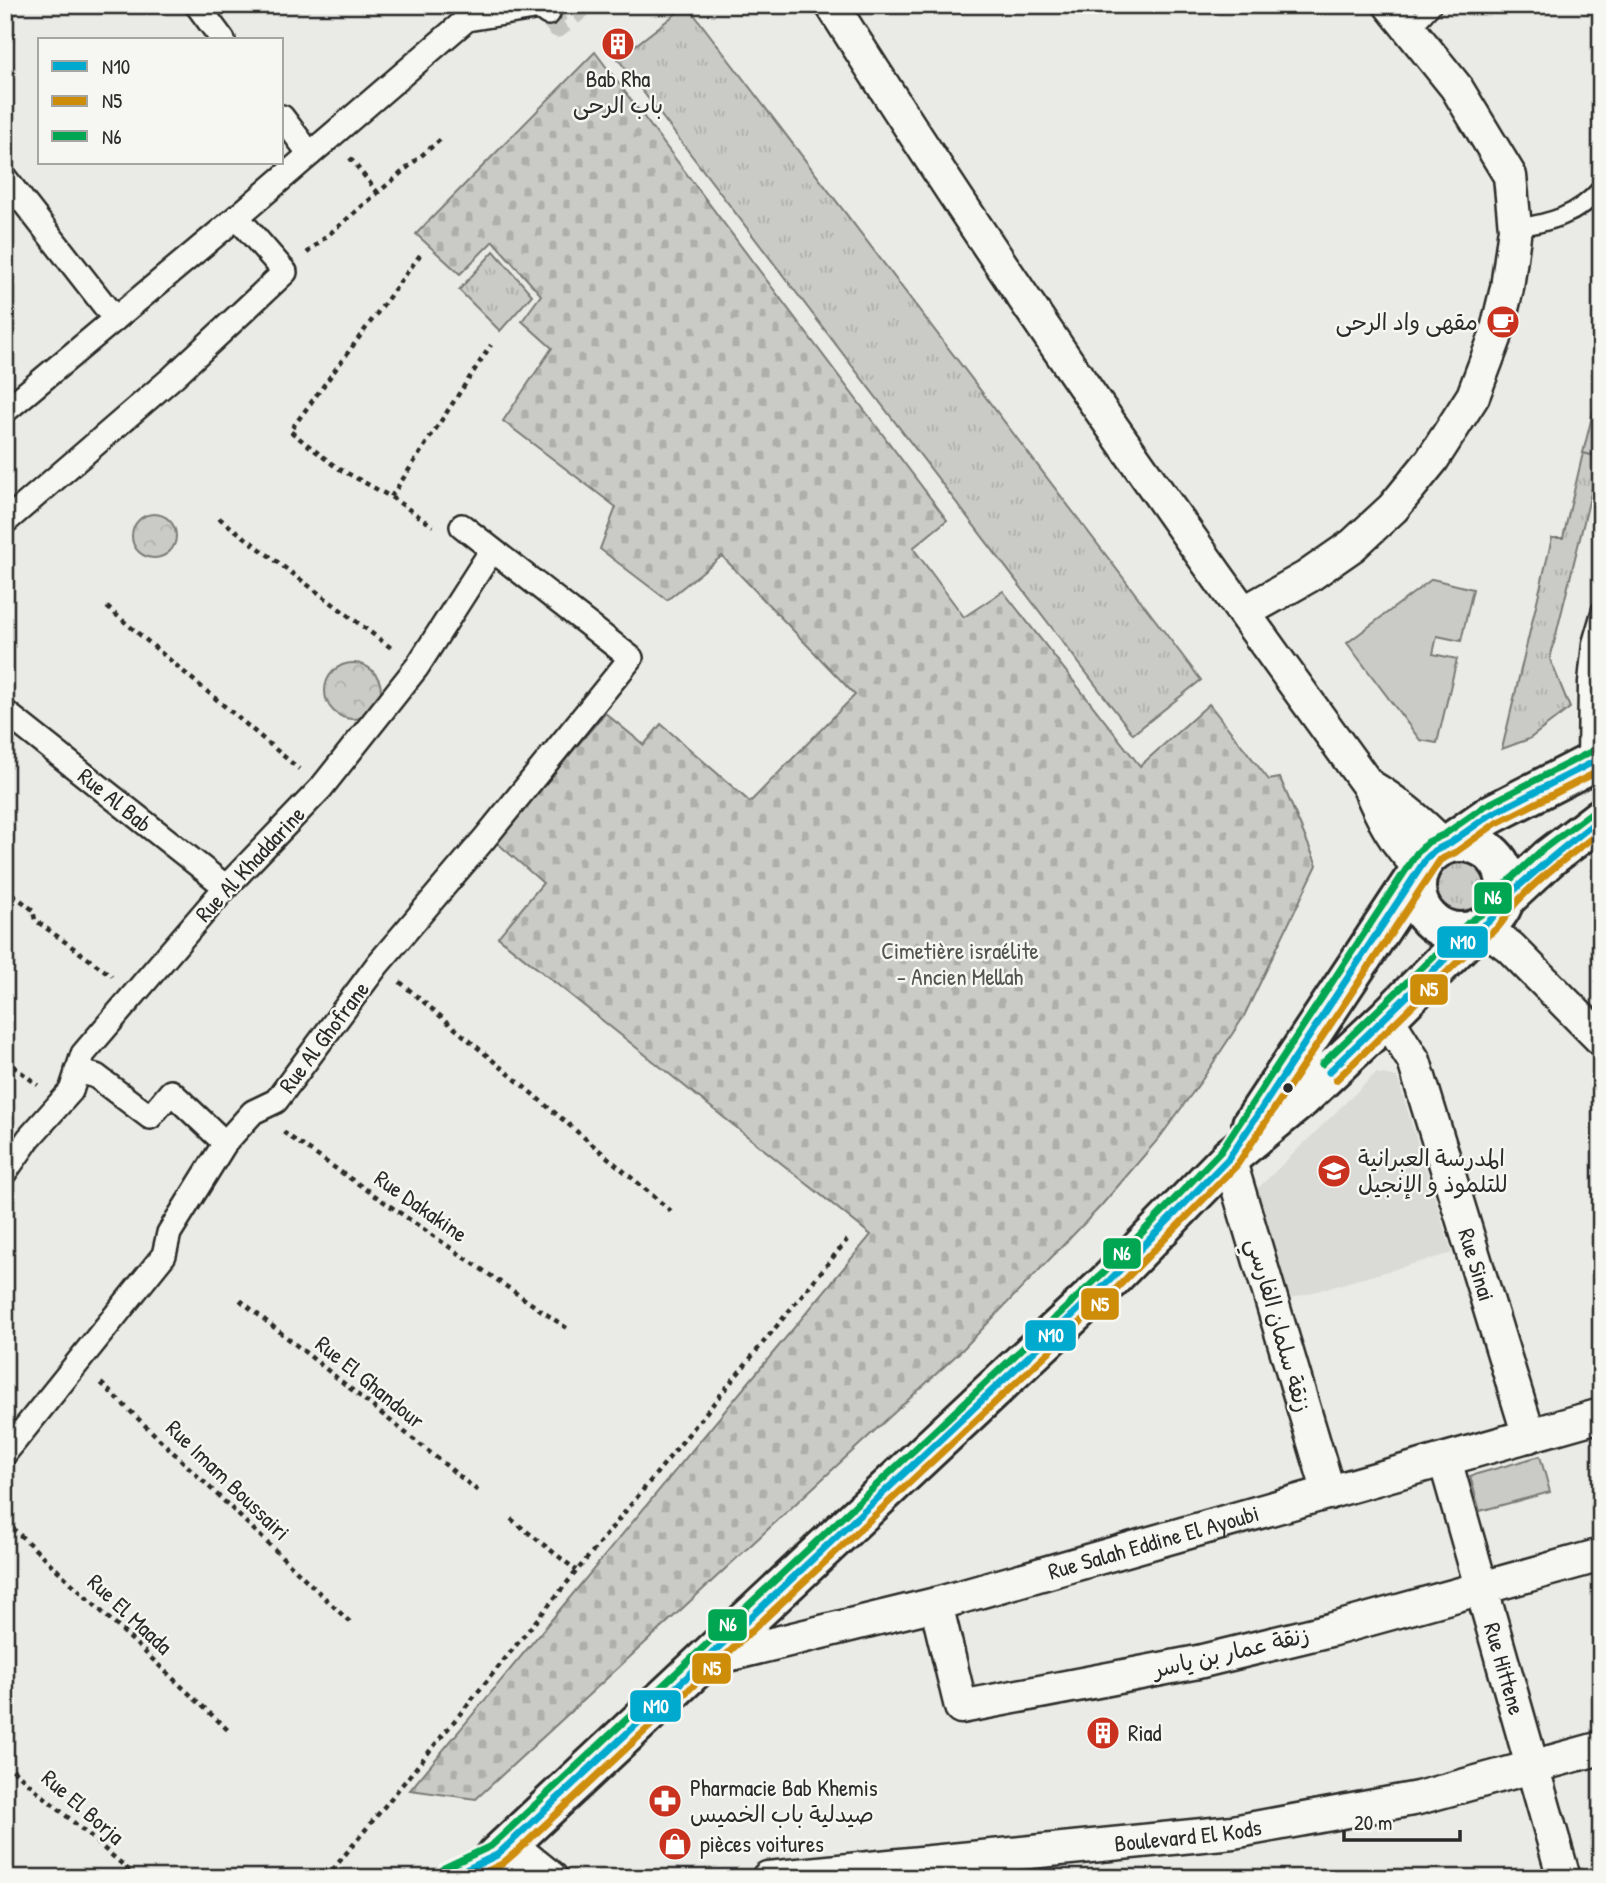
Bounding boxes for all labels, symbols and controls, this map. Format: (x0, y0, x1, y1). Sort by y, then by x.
building icon: Bab Rha باب الرحى (599, 25, 637, 63)
legend (38, 38, 284, 164)
text: N10 (102, 52, 130, 81)
place label: Bab Rha باب الرحى (573, 63, 663, 120)
text: N5 (102, 86, 122, 115)
text: N6 (102, 122, 122, 151)
cafe icon: مقهى واد الرحى (1484, 303, 1522, 341)
place label: مقهى واد الرحى (1335, 306, 1478, 337)
street label: Rue Al Bab (72, 760, 159, 839)
street label: Rue Al Khaddarine (188, 799, 311, 928)
line badge: N6 (1473, 881, 1513, 915)
text: N6 (1484, 884, 1502, 910)
line badge: N10 (1436, 925, 1489, 959)
text: N10 (1450, 929, 1476, 955)
park label: Cimetière israélite - Ancien Mellah (881, 935, 1039, 992)
line badge: N5 (1409, 973, 1449, 1006)
street label: Rue Al Ghofrane (271, 975, 376, 1099)
text: N5 (1420, 976, 1439, 1002)
unlabelled marker (1281, 1081, 1295, 1095)
place label: المدرسة العبرانية للتلموذ و الإنجيل (1358, 1142, 1508, 1199)
school or university icon: المدرسة العبرانية للتلموذ و الإنجيل (1315, 1152, 1353, 1190)
street label: Rue Dakakine (369, 1162, 474, 1249)
street label: Rue Sinai (1451, 1225, 1503, 1305)
street label: زنقة سلمان الفارسي (1234, 1234, 1319, 1417)
line badge: N6 (1102, 1237, 1142, 1270)
text: N6 (1113, 1240, 1131, 1266)
line badge: N5 (1080, 1287, 1120, 1321)
text: N5 (1091, 1291, 1110, 1317)
line badge: N10 (1024, 1319, 1077, 1352)
text: N10 (1038, 1322, 1064, 1348)
street label: Rue El Ghandour (309, 1328, 431, 1435)
street label: Rue Imam Boussairi (160, 1413, 297, 1547)
street label: Rue Salah Eddine El Ayoubi (1044, 1497, 1262, 1586)
street label: Rue El Maada (81, 1566, 179, 1661)
line badge: N6 (707, 1608, 748, 1642)
text: N6 (719, 1611, 737, 1637)
street label: زنقة عمار بن ياسر (1148, 1618, 1312, 1685)
street label: Rue Hittene (1477, 1619, 1533, 1718)
line badge: N5 (691, 1652, 732, 1685)
text: N5 (703, 1655, 722, 1681)
line badge: N10 (629, 1689, 682, 1723)
text: N10 (643, 1693, 669, 1719)
building icon: Riad (1084, 1714, 1122, 1752)
place label: Riad (1128, 1717, 1162, 1748)
street label: Rue El Borja (35, 1762, 131, 1851)
place label: Pharmacie Bab Khemis صيدلية باب الخميس (690, 1772, 878, 1829)
pharmacy icon: Pharmacie Bab Khemis صيدلية باب الخميس (646, 1782, 684, 1820)
scale bar (1344, 1799, 1459, 1843)
text: 20 m (1354, 1808, 1392, 1837)
street label: Boulevard El Kods (1113, 1811, 1264, 1859)
shop icon: pièces voitures (656, 1825, 694, 1863)
place label: pièces voitures (700, 1828, 824, 1859)

